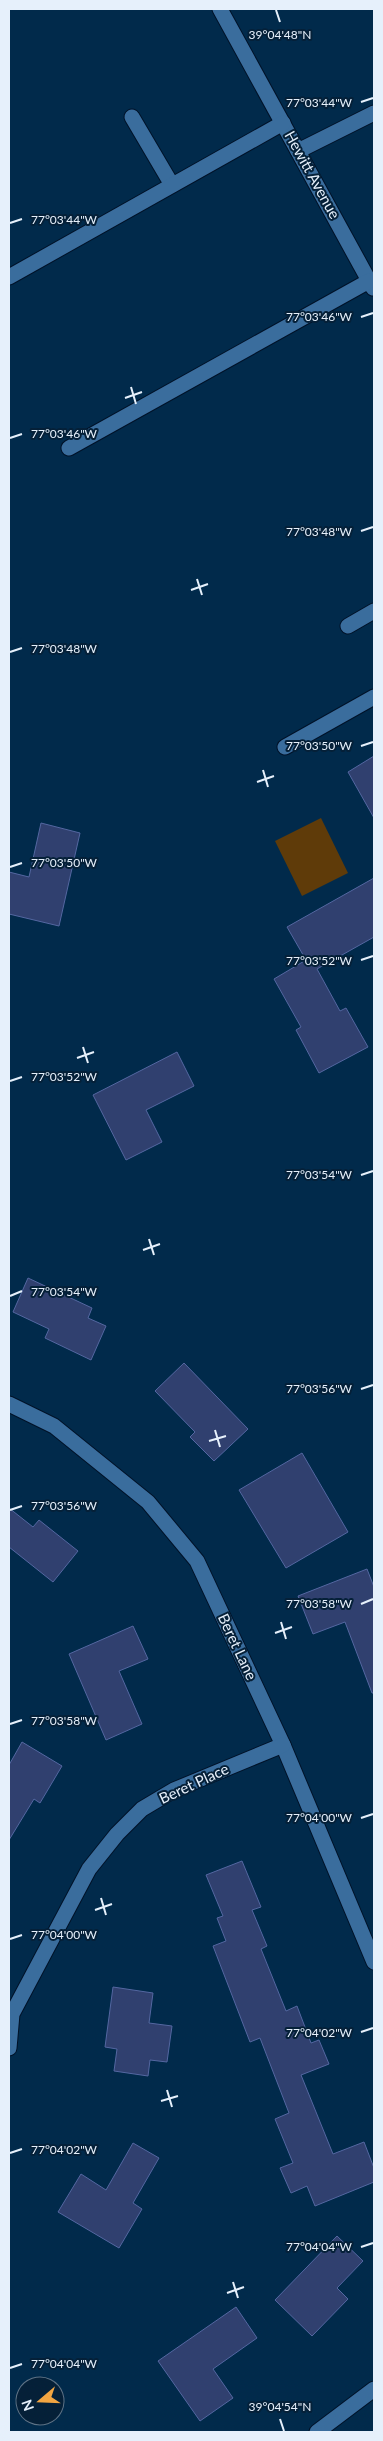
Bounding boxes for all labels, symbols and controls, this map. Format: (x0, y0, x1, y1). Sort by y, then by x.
text: 39°04'48"N (249, 27, 311, 42)
text: 77°03'44"W (286, 95, 353, 110)
street label: Hewitt Avenue (281, 127, 344, 222)
text: 77°03'44"W (31, 212, 98, 227)
text: 77°03'46"W (286, 309, 353, 324)
text: 77°03'46"W (31, 426, 98, 441)
text: 77°03'48"W (286, 524, 353, 539)
text: 77°03'48"W (31, 641, 98, 656)
text: 77°03'50"W (286, 738, 353, 753)
text: 77°03'50"W (31, 855, 98, 870)
text: 77°03'52"W (286, 953, 353, 968)
text: 77°03'52"W (31, 1069, 98, 1084)
text: 77°03'54"W (286, 1167, 353, 1182)
text: 77°03'54"W (31, 1284, 98, 1299)
text: 77°03'56"W (286, 1381, 353, 1396)
text: 77°03'56"W (31, 1498, 98, 1513)
text: 77°03'58"W (286, 1596, 353, 1611)
street label: Beret Lane (215, 1611, 261, 1683)
text: 77°03'58"W (31, 1713, 98, 1728)
street label: Beret Place (156, 1759, 231, 1807)
text: 77°04'00"W (286, 1810, 353, 1825)
text: 77°04'00"W (31, 1927, 98, 1942)
text: 77°04'02"W (286, 2025, 353, 2040)
text: 77°04'02"W (31, 2142, 98, 2157)
text: 77°04'04"W (286, 2239, 353, 2254)
text: 77°04'04"W (31, 2356, 98, 2371)
north arrow (15, 2376, 65, 2426)
text: N (17, 2398, 37, 2413)
text: 39°04'54"N (249, 2399, 311, 2414)

